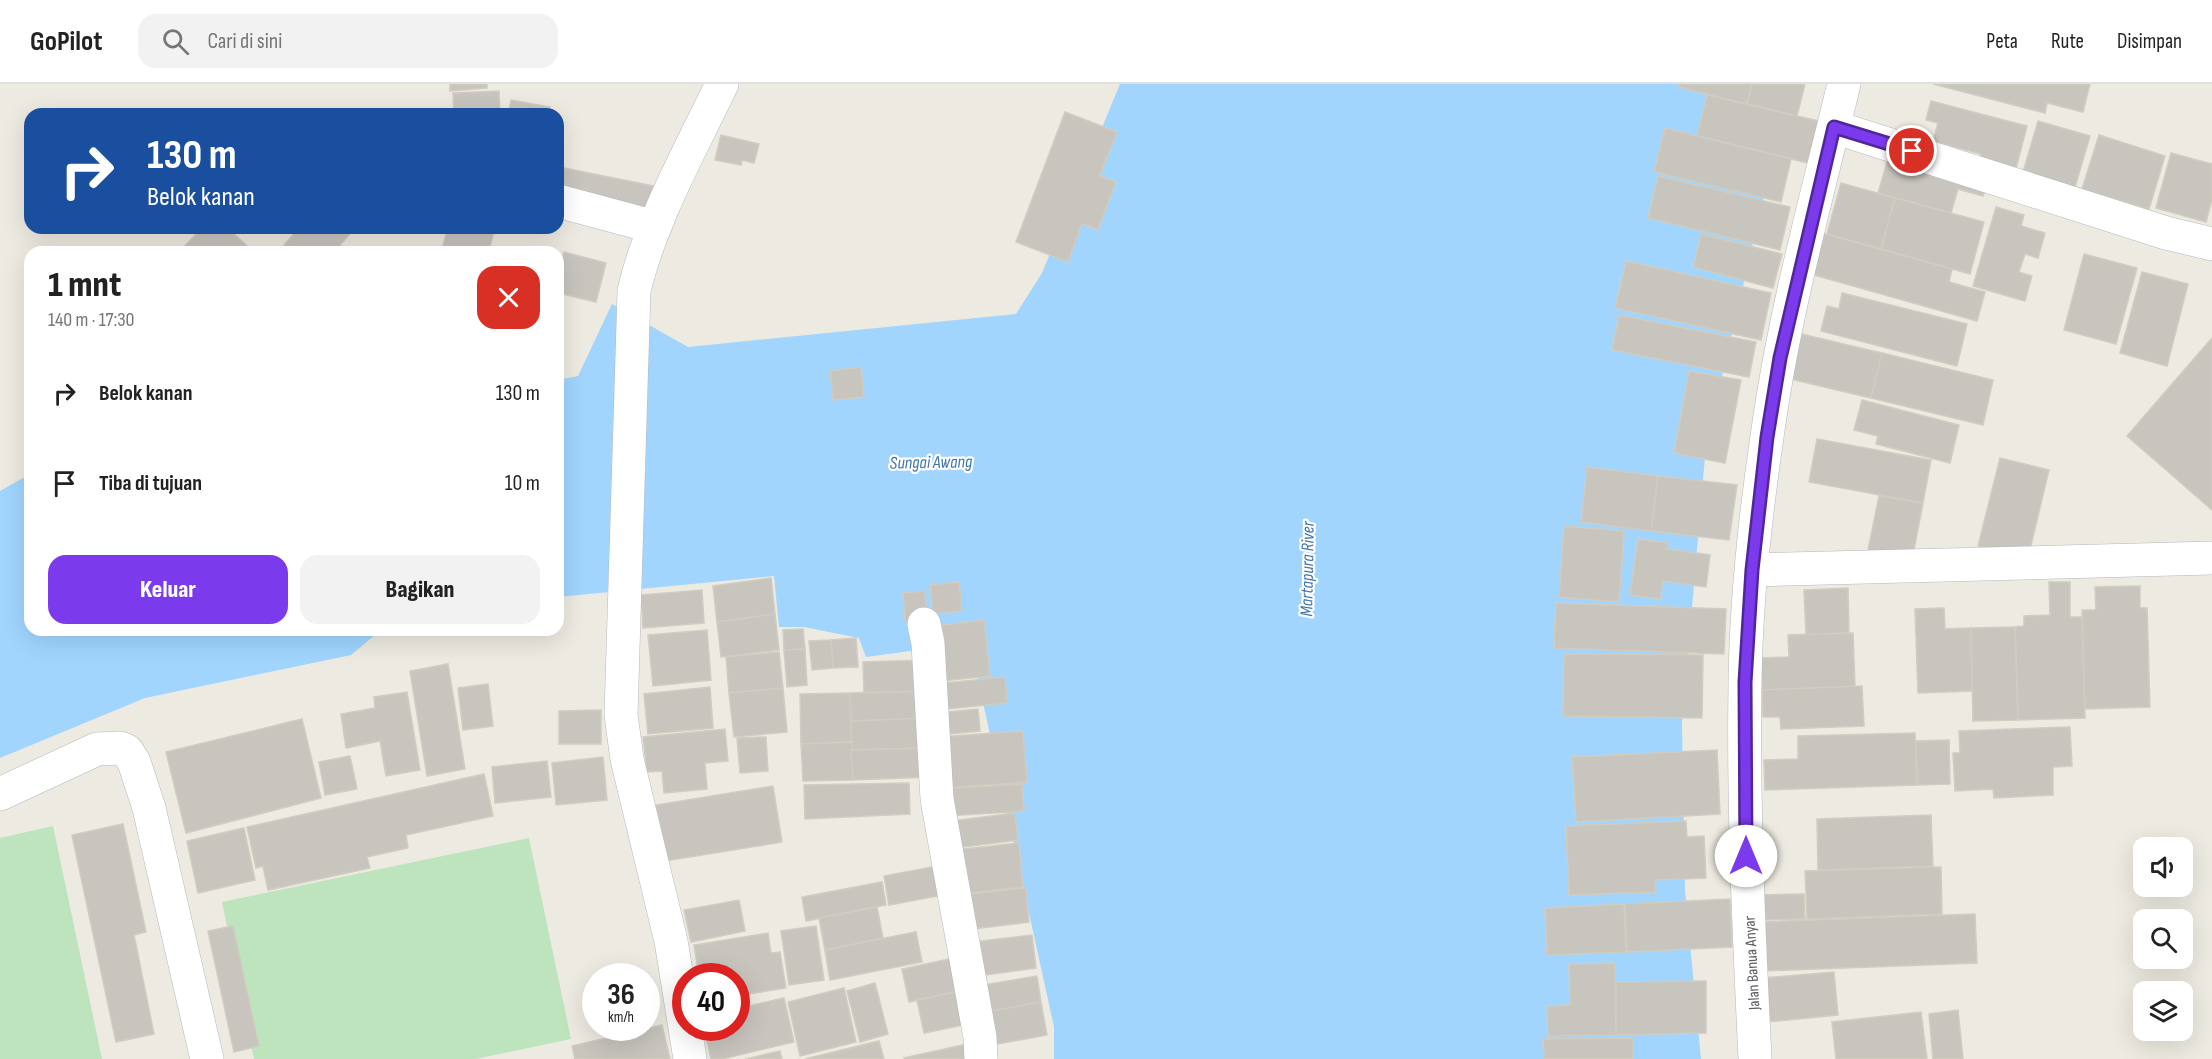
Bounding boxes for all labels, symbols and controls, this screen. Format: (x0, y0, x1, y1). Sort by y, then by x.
search box (138, 14, 558, 68)
text: GoPilot (30, 25, 102, 58)
icon: search (159, 25, 192, 58)
text: Cari di sini (207, 28, 282, 55)
text: Peta (1986, 29, 2018, 54)
text: Rute (2051, 29, 2084, 54)
text: Disimpan (2117, 29, 2182, 54)
pin (1886, 125, 1937, 176)
text: 130 m (147, 130, 237, 181)
icon: right (48, 132, 126, 210)
icon: arrive (1895, 134, 1928, 167)
text: Belok kanan (147, 181, 255, 213)
text: 1 mnt (48, 264, 121, 307)
button: close (477, 266, 540, 329)
text: 140 m · 17:30 (48, 308, 135, 332)
icon: right (48, 377, 81, 410)
text: Belok kanan (99, 380, 192, 407)
text: 130 m (496, 380, 540, 407)
water label: Sungai Awang (890, 451, 973, 474)
icon: arrive (48, 467, 81, 500)
text: Tiba di tujuan (99, 470, 202, 497)
text: 10 m (505, 470, 540, 497)
water label: Martapura River (1296, 520, 1319, 617)
button: Keluar (48, 555, 288, 624)
button: Bagikan (300, 555, 540, 624)
position arrow (1714, 824, 1778, 888)
map controls (2133, 837, 2193, 1041)
button: sound (2133, 837, 2193, 897)
button: search (2133, 909, 2193, 969)
street label: Jalan Banua Anyar (1741, 915, 1765, 1011)
speed limit sign: 40 (672, 963, 750, 1041)
text: 36 (607, 977, 635, 1013)
button: layers (2133, 981, 2193, 1041)
text: km/h (608, 1008, 634, 1027)

